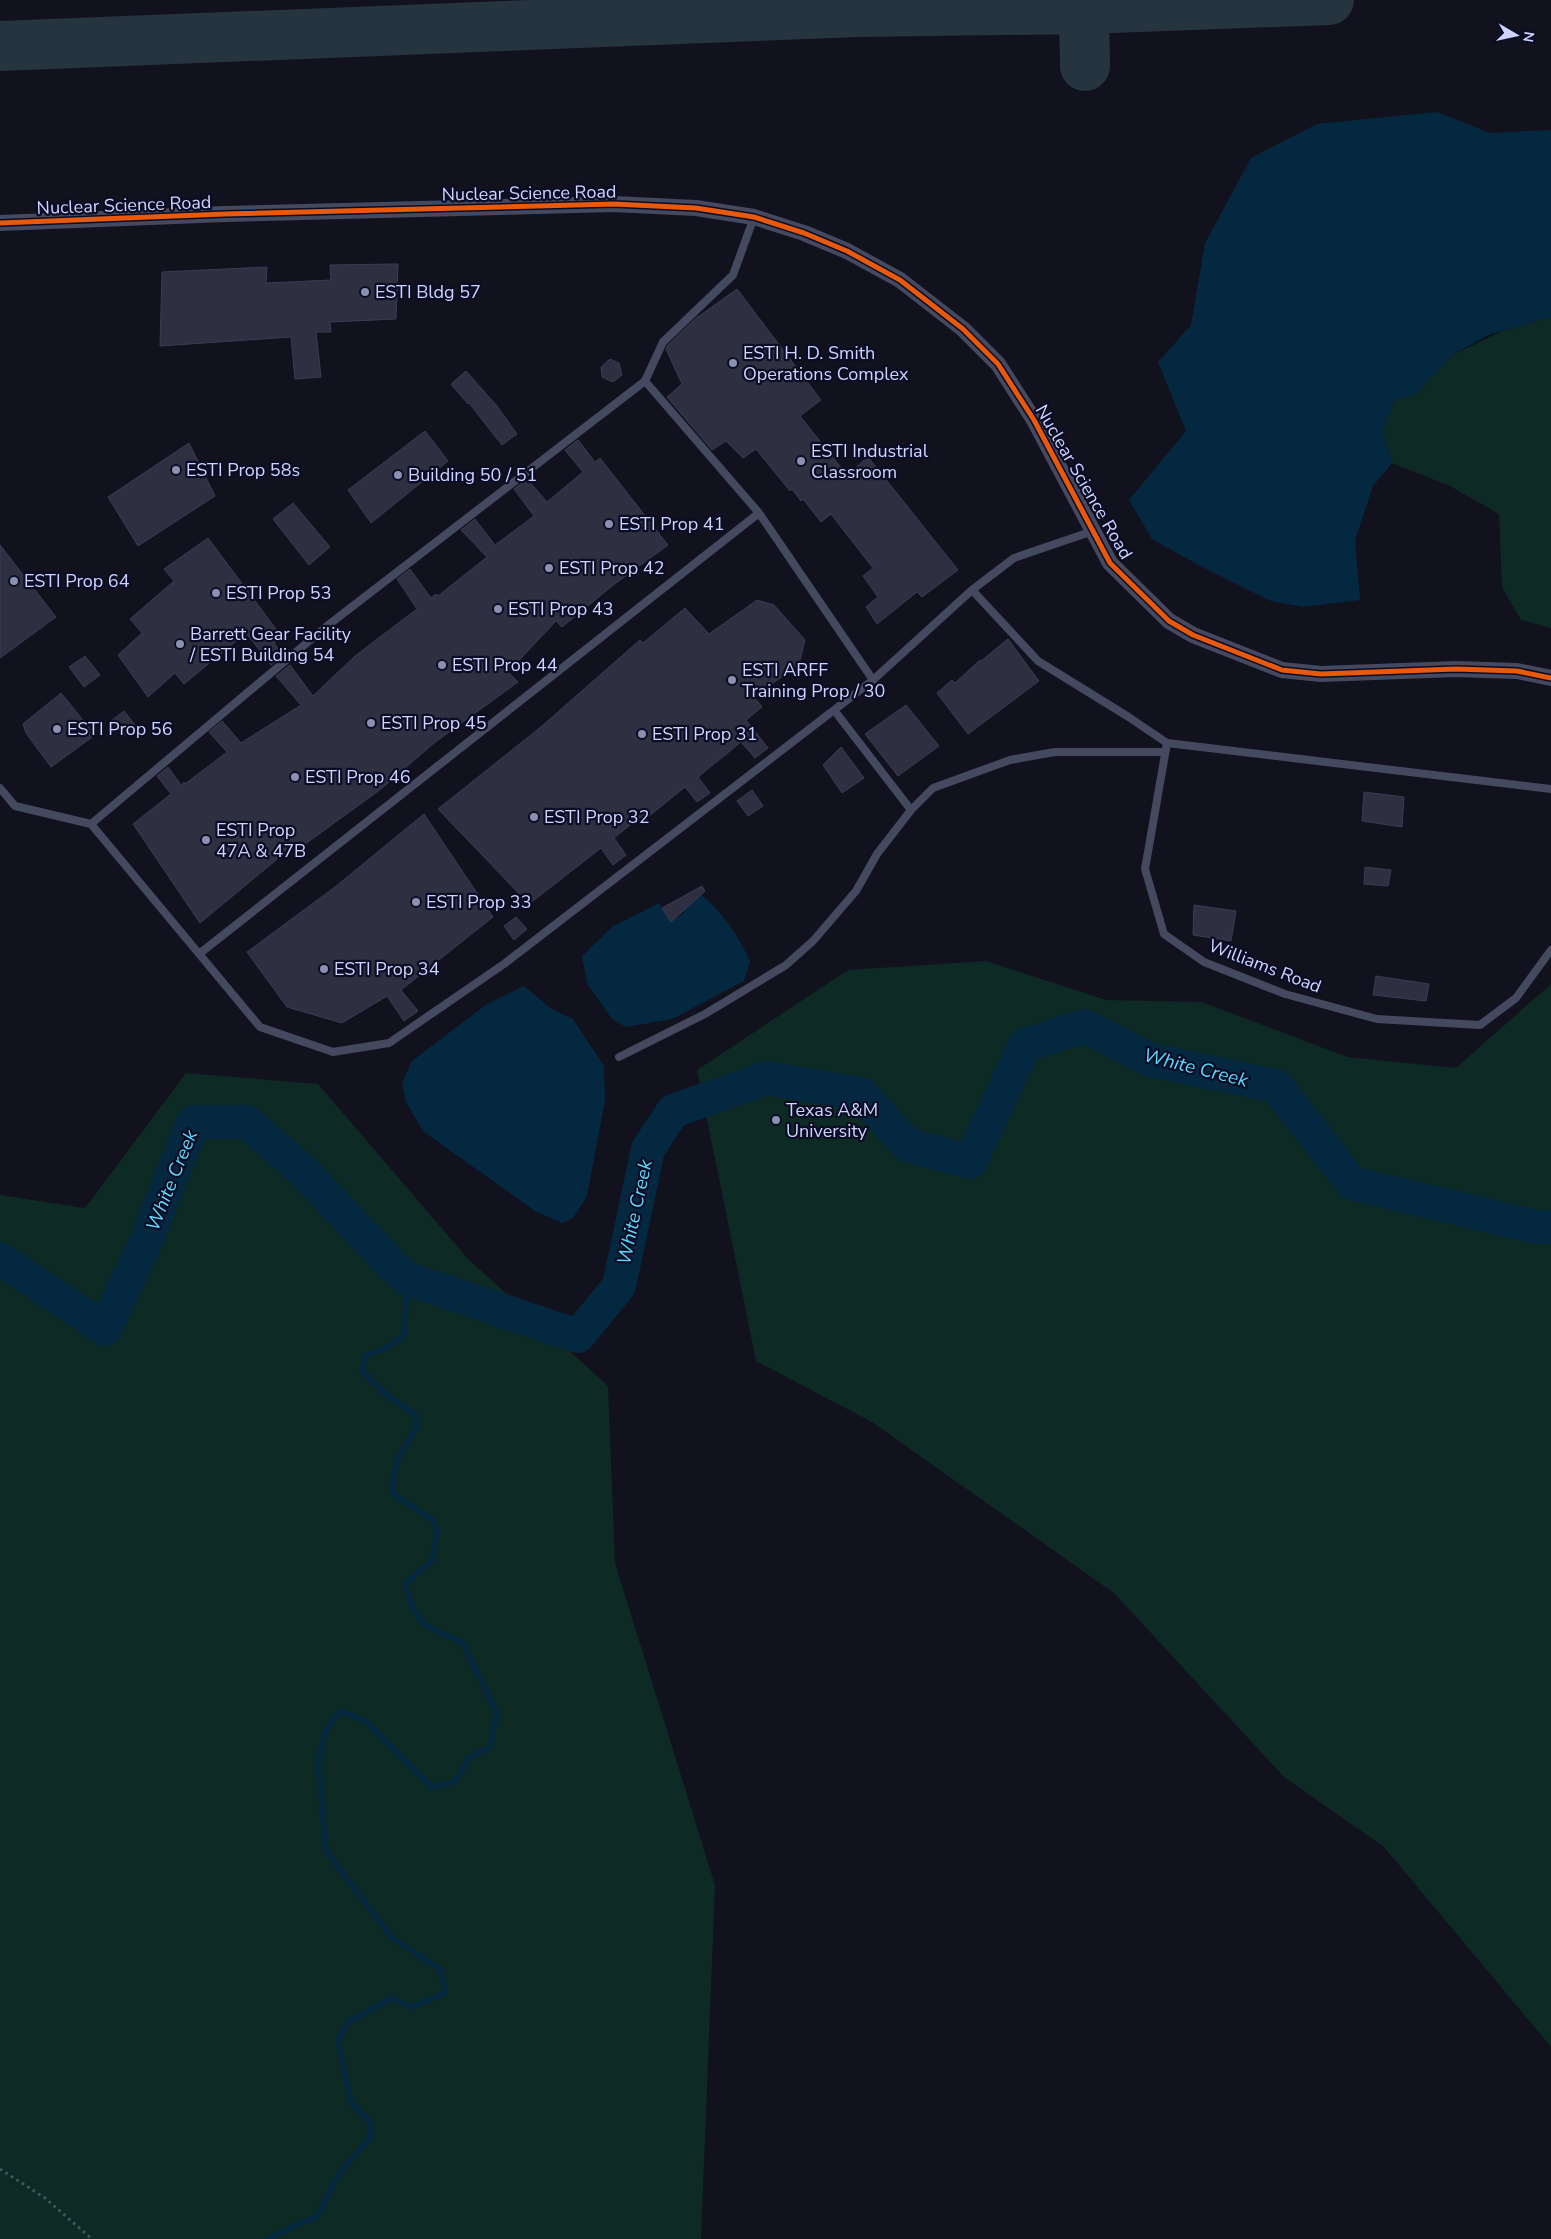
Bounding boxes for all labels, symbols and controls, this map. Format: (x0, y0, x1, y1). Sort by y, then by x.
north arrow (1491, 10, 1541, 60)
text: N (1518, 30, 1539, 44)
street label: Nuclear Science Road (441, 179, 617, 207)
street label: Nuclear Science Road (36, 190, 212, 220)
place label: ESTI Bldg 57 (375, 280, 481, 304)
marker: ESTI Bldg 57 (359, 286, 371, 298)
place label: ESTI H. D. Smith Operations Complex (743, 341, 909, 386)
marker: ESTI H. D. Smith Operations Complex (727, 357, 739, 369)
street label: Nuclear Science Road (1030, 400, 1138, 564)
place label: ESTI Industrial Classroom (811, 439, 929, 484)
marker: ESTI Industrial Classroom (795, 455, 807, 467)
place label: ESTI Prop 58s (186, 458, 300, 482)
place label: Building 50 / 51 (408, 463, 537, 487)
marker: ESTI Prop 58s (170, 464, 182, 476)
marker: Building 50 / 51 (392, 469, 404, 481)
place label: ESTI Prop 41 (619, 512, 724, 536)
marker: ESTI Prop 41 (603, 518, 615, 530)
place label: ESTI Prop 42 (559, 556, 664, 580)
marker: ESTI Prop 42 (543, 562, 555, 574)
place label: ESTI Prop 64 (24, 569, 130, 593)
marker: ESTI Prop 64 (8, 575, 20, 587)
place label: ESTI Prop 53 (226, 581, 331, 605)
marker: ESTI Prop 53 (210, 587, 222, 599)
place label: ESTI Prop 43 (508, 597, 613, 621)
marker: ESTI Prop 43 (492, 603, 504, 615)
place label: Barrett Gear Facility / ESTI Building 54 (189, 622, 352, 667)
marker: Barrett Gear Facility / ESTI Building 54 (174, 638, 186, 650)
place label: ESTI Prop 44 (452, 653, 558, 677)
place label: ESTI ARFF Training Prop / 30 (742, 658, 885, 703)
marker: ESTI Prop 44 (436, 659, 448, 671)
marker: ESTI ARFF Training Prop / 30 (726, 674, 738, 686)
place label: ESTI Prop 45 (381, 711, 486, 735)
place label: ESTI Prop 56 (67, 717, 172, 741)
marker: ESTI Prop 45 (365, 717, 377, 729)
place label: ESTI Prop 31 (652, 722, 757, 746)
marker: ESTI Prop 56 (51, 723, 63, 735)
marker: ESTI Prop 31 (636, 728, 648, 740)
place label: ESTI Prop 46 (305, 765, 410, 789)
marker: ESTI Prop 46 (289, 771, 301, 783)
place label: ESTI Prop 32 (544, 805, 649, 829)
marker: ESTI Prop 32 (528, 811, 540, 823)
place label: ESTI Prop 47A & 47B (216, 818, 306, 863)
marker: ESTI Prop 47A & 47B (200, 834, 212, 846)
place label: ESTI Prop 33 (426, 890, 531, 914)
marker: ESTI Prop 33 (410, 896, 422, 908)
street label: Williams Road (1205, 933, 1325, 999)
place label: ESTI Prop 34 (334, 957, 440, 981)
marker: ESTI Prop 34 (318, 963, 330, 975)
water label: White Creek (1141, 1042, 1251, 1094)
place label: Texas A&M University (786, 1098, 878, 1143)
marker: Texas A&M University (770, 1114, 782, 1126)
water label: White Creek (140, 1126, 204, 1235)
water label: White Creek (611, 1157, 659, 1267)

